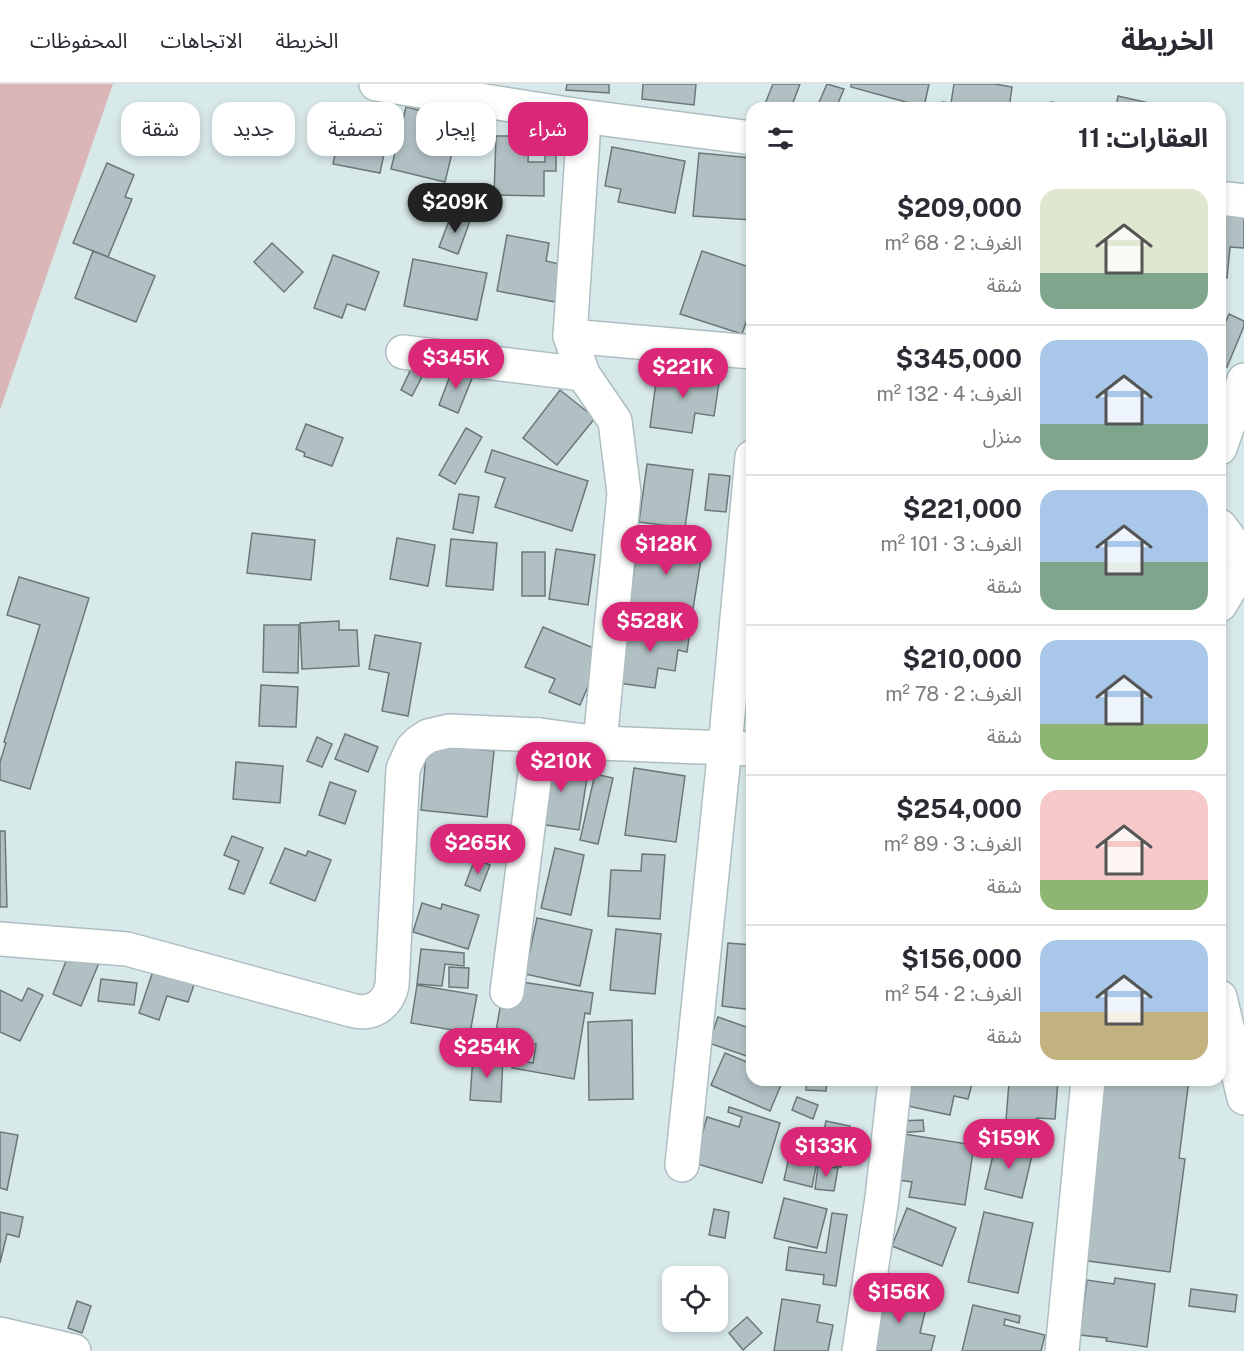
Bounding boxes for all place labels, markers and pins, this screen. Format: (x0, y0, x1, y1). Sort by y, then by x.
pin: $209K (413, 183, 497, 234)
pin: $345K (414, 339, 498, 390)
pin: $221K (641, 348, 725, 399)
pin: $128K (624, 525, 708, 576)
pin: $528K (608, 602, 692, 653)
pin: $210K (519, 742, 603, 793)
pin: $265K (436, 824, 520, 875)
pin: $254K (445, 1028, 529, 1079)
pin: $159K (967, 1119, 1051, 1170)
pin: $133K (784, 1127, 868, 1178)
pin: $156K (857, 1273, 941, 1324)

